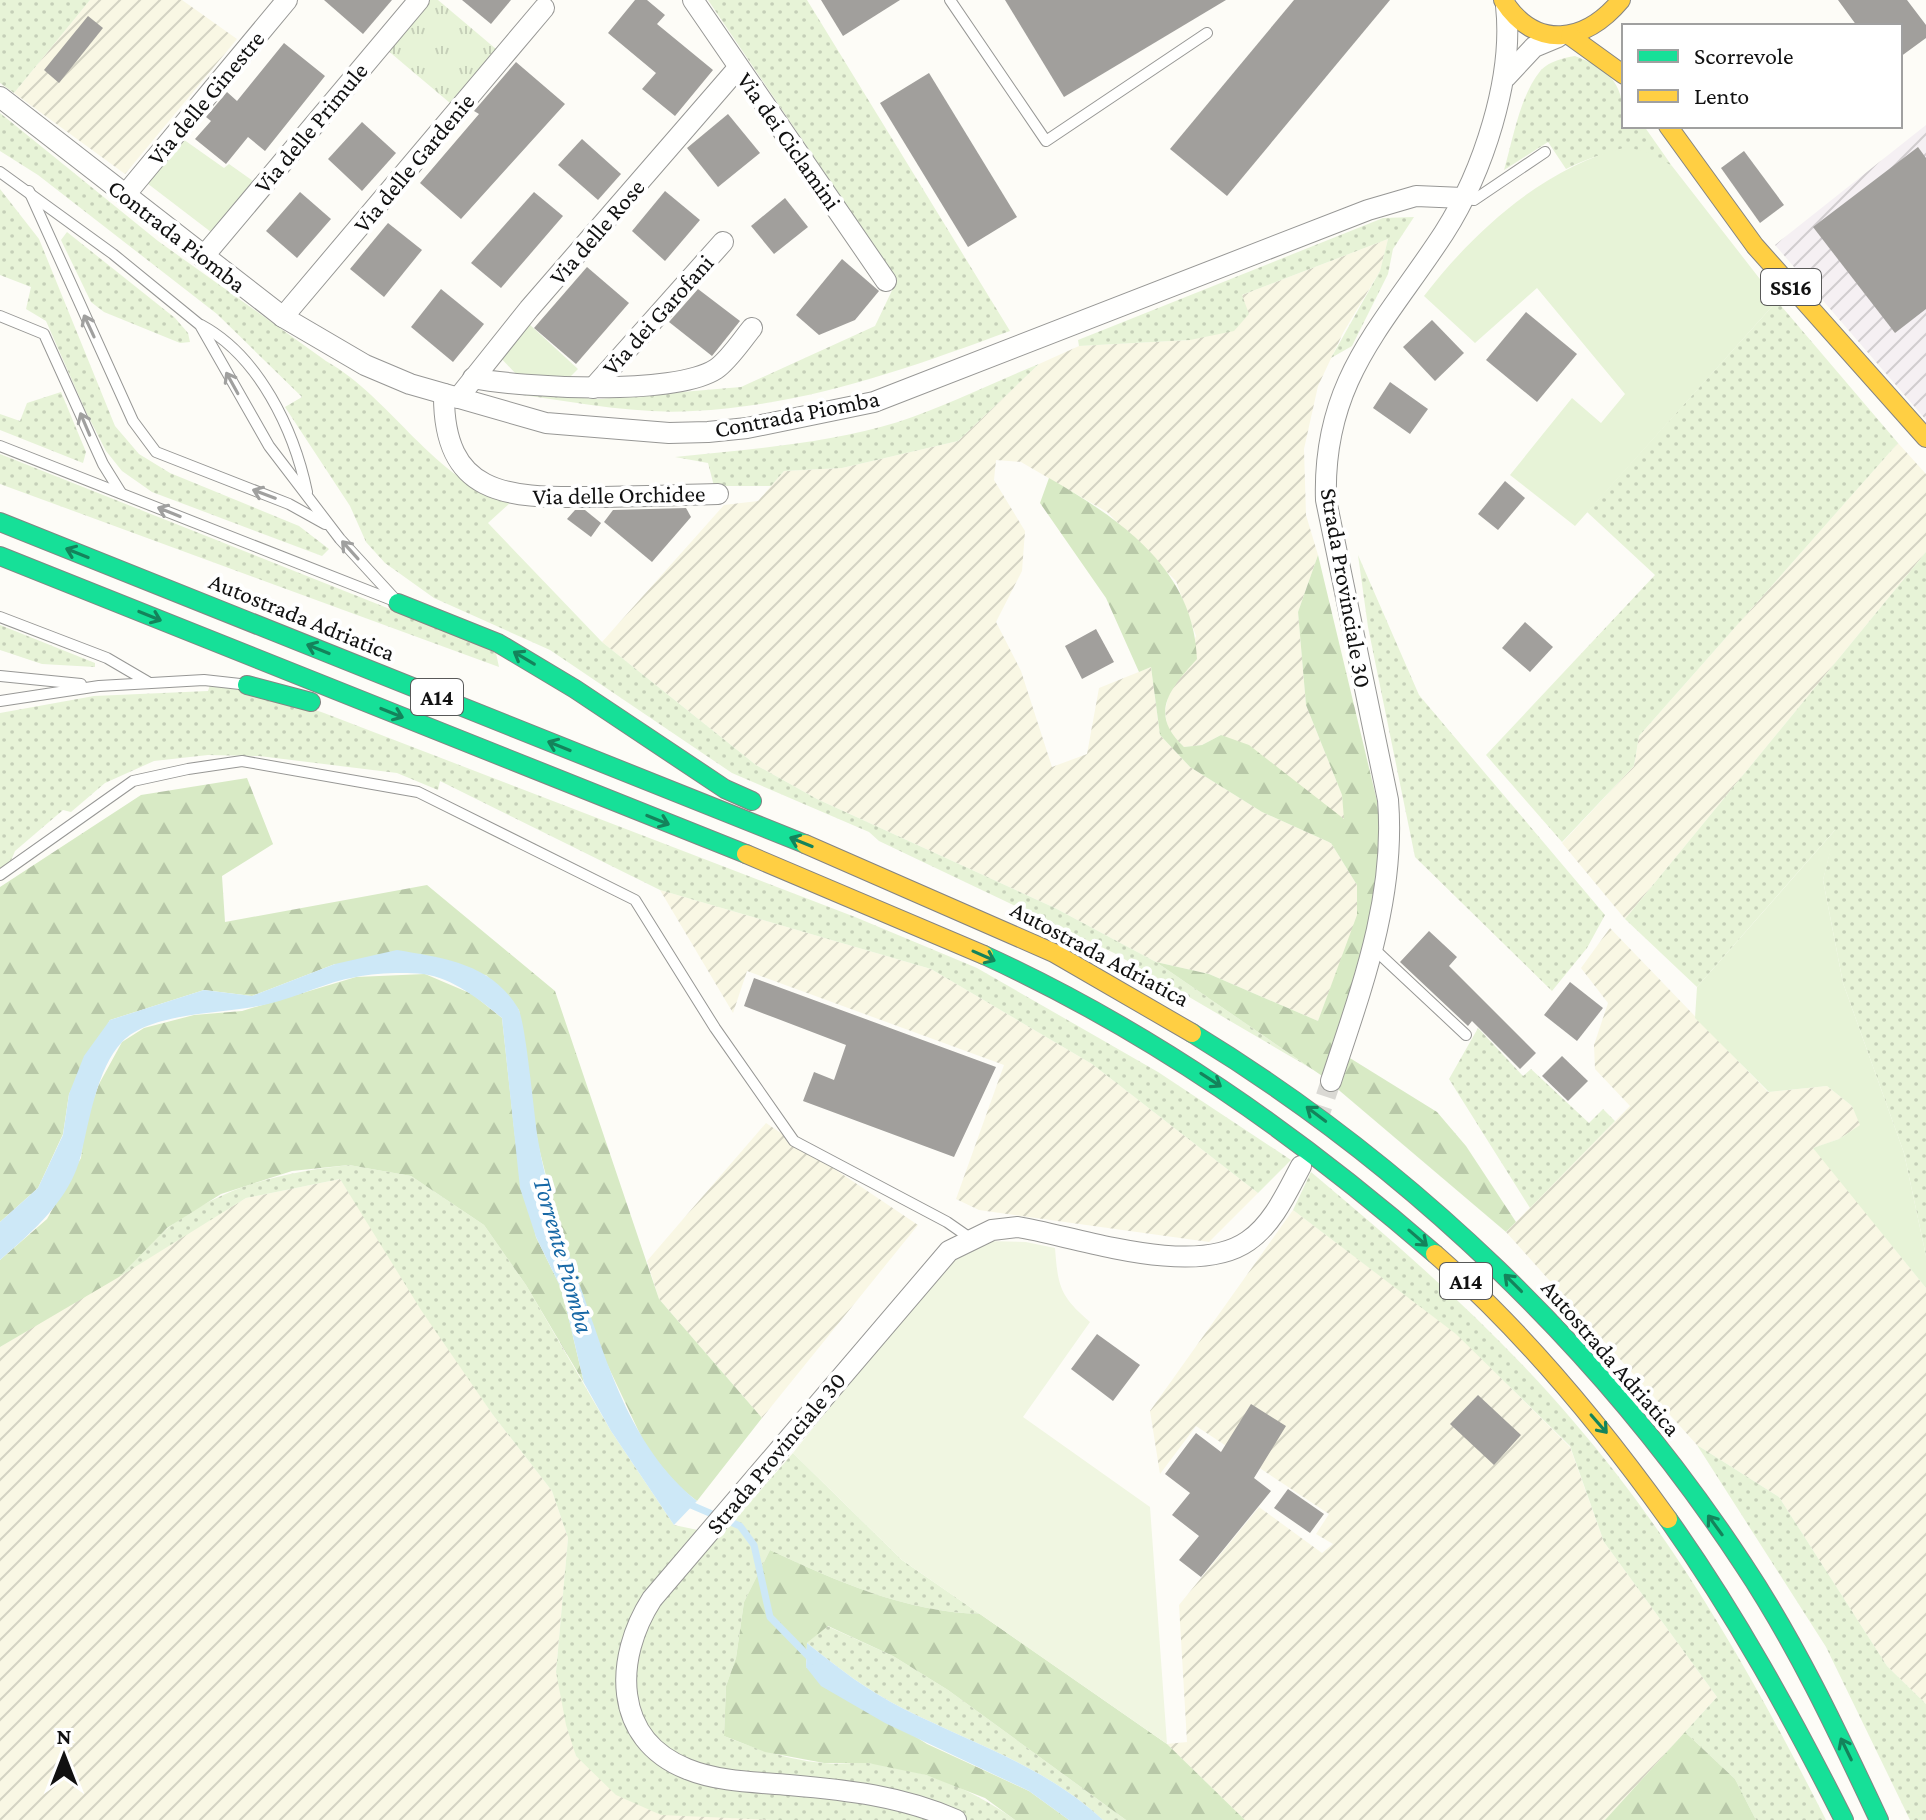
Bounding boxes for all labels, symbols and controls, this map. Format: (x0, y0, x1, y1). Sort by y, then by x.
legend (1622, 24, 1902, 128)
street label: Via delle Ginestre (142, 25, 270, 170)
text: Scorrevole (1694, 42, 1794, 69)
street label: Via delle Primule (248, 57, 373, 198)
street label: Via dei Ciclamini (732, 67, 847, 215)
text: Lento (1694, 82, 1749, 109)
street label: Via delle Gardenie (348, 88, 480, 238)
street label: Via delle Rose (543, 173, 650, 290)
street label: Contrada Piomba (103, 174, 251, 298)
street label: Via dei Garofani (596, 249, 719, 380)
road number: SS16 (1761, 269, 1821, 305)
one-way arrow (81, 314, 96, 338)
one-way arrow (224, 372, 240, 396)
street label: Contrada Piomba (712, 384, 882, 443)
one-way arrow (77, 412, 92, 437)
street label: Via delle Orchidee (532, 479, 706, 510)
one-way arrow (252, 486, 277, 500)
street label: Strada Provinciale 30 (1316, 486, 1377, 690)
one-way arrow (157, 504, 182, 519)
one-way arrow (341, 541, 359, 561)
one-way arrow (65, 544, 90, 559)
street label: Autostrada Adriatica (205, 567, 399, 666)
one-way arrow (137, 610, 162, 624)
one-way arrow (306, 641, 331, 655)
one-way arrow (513, 650, 536, 666)
road number: A14 (411, 679, 463, 715)
one-way arrow (379, 706, 404, 721)
one-way arrow (547, 738, 572, 752)
one-way arrow (645, 813, 670, 828)
one-way arrow (789, 834, 814, 849)
street label: Autostrada Adriatica (1006, 895, 1194, 1012)
one-way arrow (971, 949, 995, 964)
one-way arrow (1200, 1072, 1222, 1089)
one-way arrow (1306, 1105, 1327, 1122)
water label: Torrente Piomba (527, 1174, 600, 1337)
one-way arrow (1407, 1229, 1427, 1247)
road number: A14 (1440, 1263, 1492, 1299)
one-way arrow (1503, 1273, 1523, 1292)
street label: Autostrada Adriatica (1536, 1274, 1687, 1441)
street label: Strada Provinciale 30 (700, 1366, 851, 1539)
one-way arrow (1590, 1413, 1608, 1433)
one-way arrow (1707, 1515, 1724, 1536)
north arrow (24, 1716, 104, 1796)
text: N (57, 1724, 72, 1749)
one-way arrow (1838, 1738, 1853, 1762)

